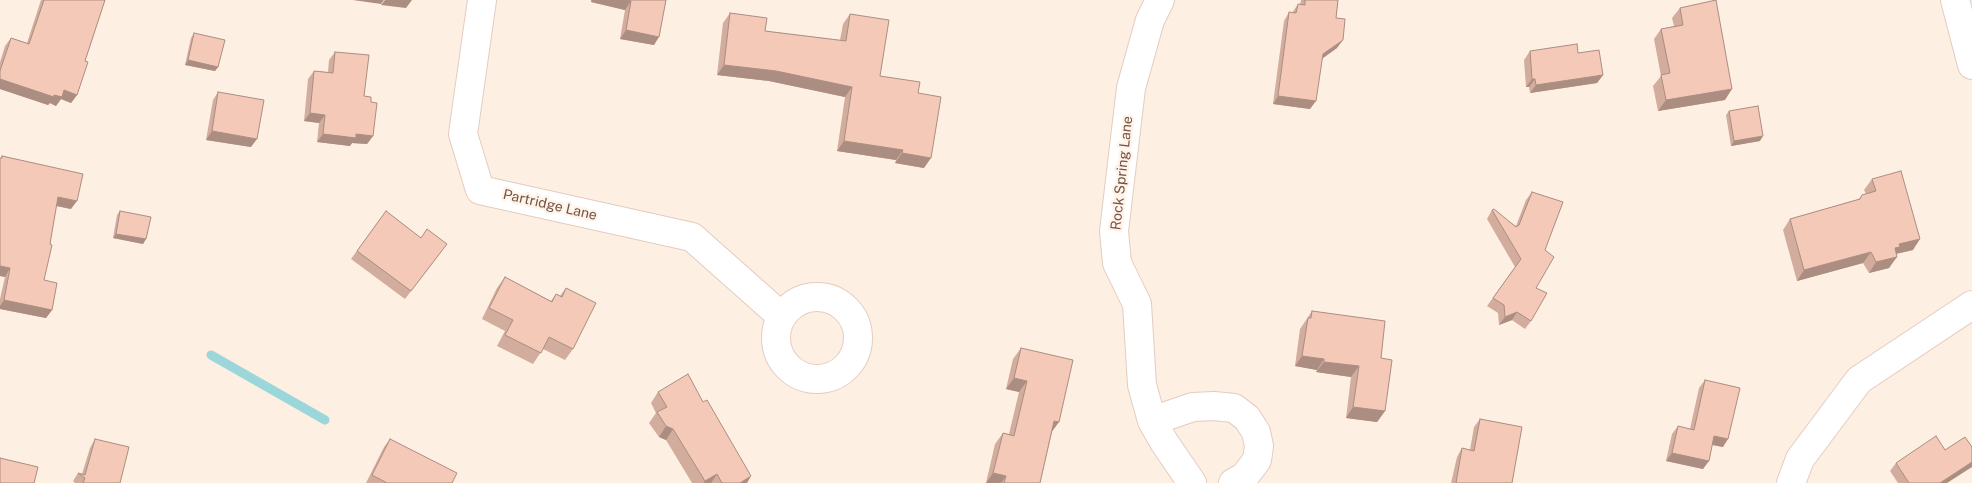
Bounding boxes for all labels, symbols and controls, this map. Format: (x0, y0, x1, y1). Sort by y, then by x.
street label: Rock Spring Lane (1108, 115, 1136, 231)
street label: Partridge Lane (501, 186, 599, 224)

